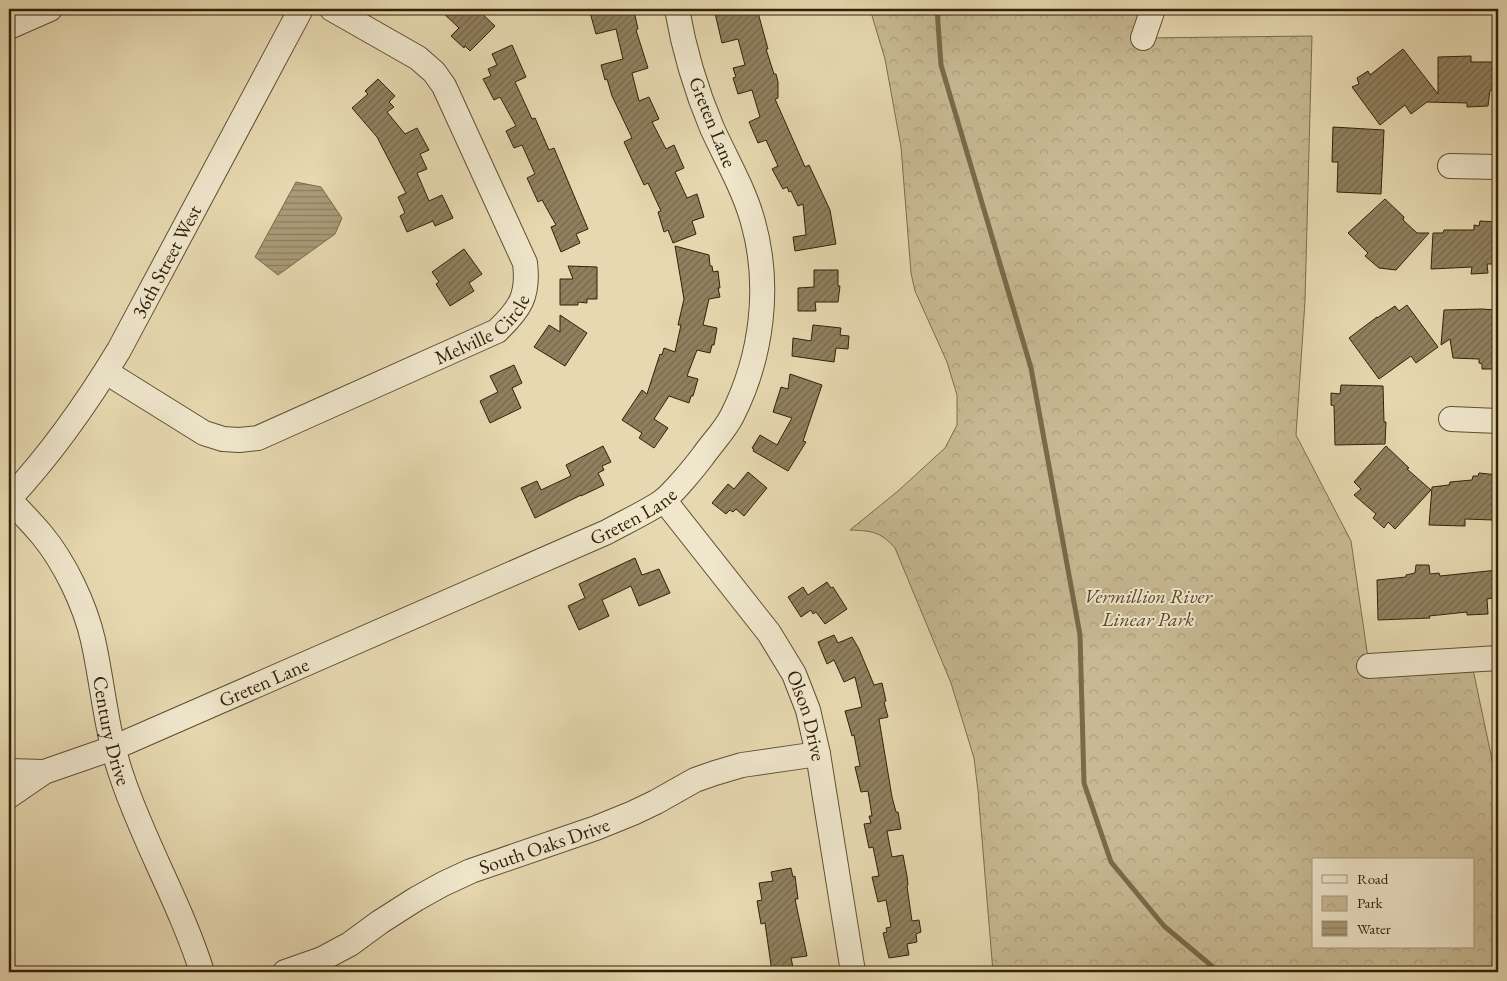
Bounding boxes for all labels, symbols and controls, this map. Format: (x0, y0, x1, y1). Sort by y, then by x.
street label: Greten Lane (683, 73, 743, 171)
street label: 36th Street West (125, 200, 207, 322)
street label: Melville Circle (430, 291, 536, 370)
street label: Greten Lane (586, 482, 683, 551)
park label: Vermillion River Linear Park (1084, 583, 1213, 632)
street label: Greten Lane (215, 651, 313, 713)
street label: Olson Drive (781, 666, 832, 763)
street label: Century Drive (87, 674, 137, 789)
street label: South Oaks Drive (475, 811, 613, 880)
legend (1312, 858, 1474, 948)
text: Road (1357, 869, 1389, 888)
text: Park (1357, 893, 1384, 912)
text: Water (1357, 919, 1391, 938)

